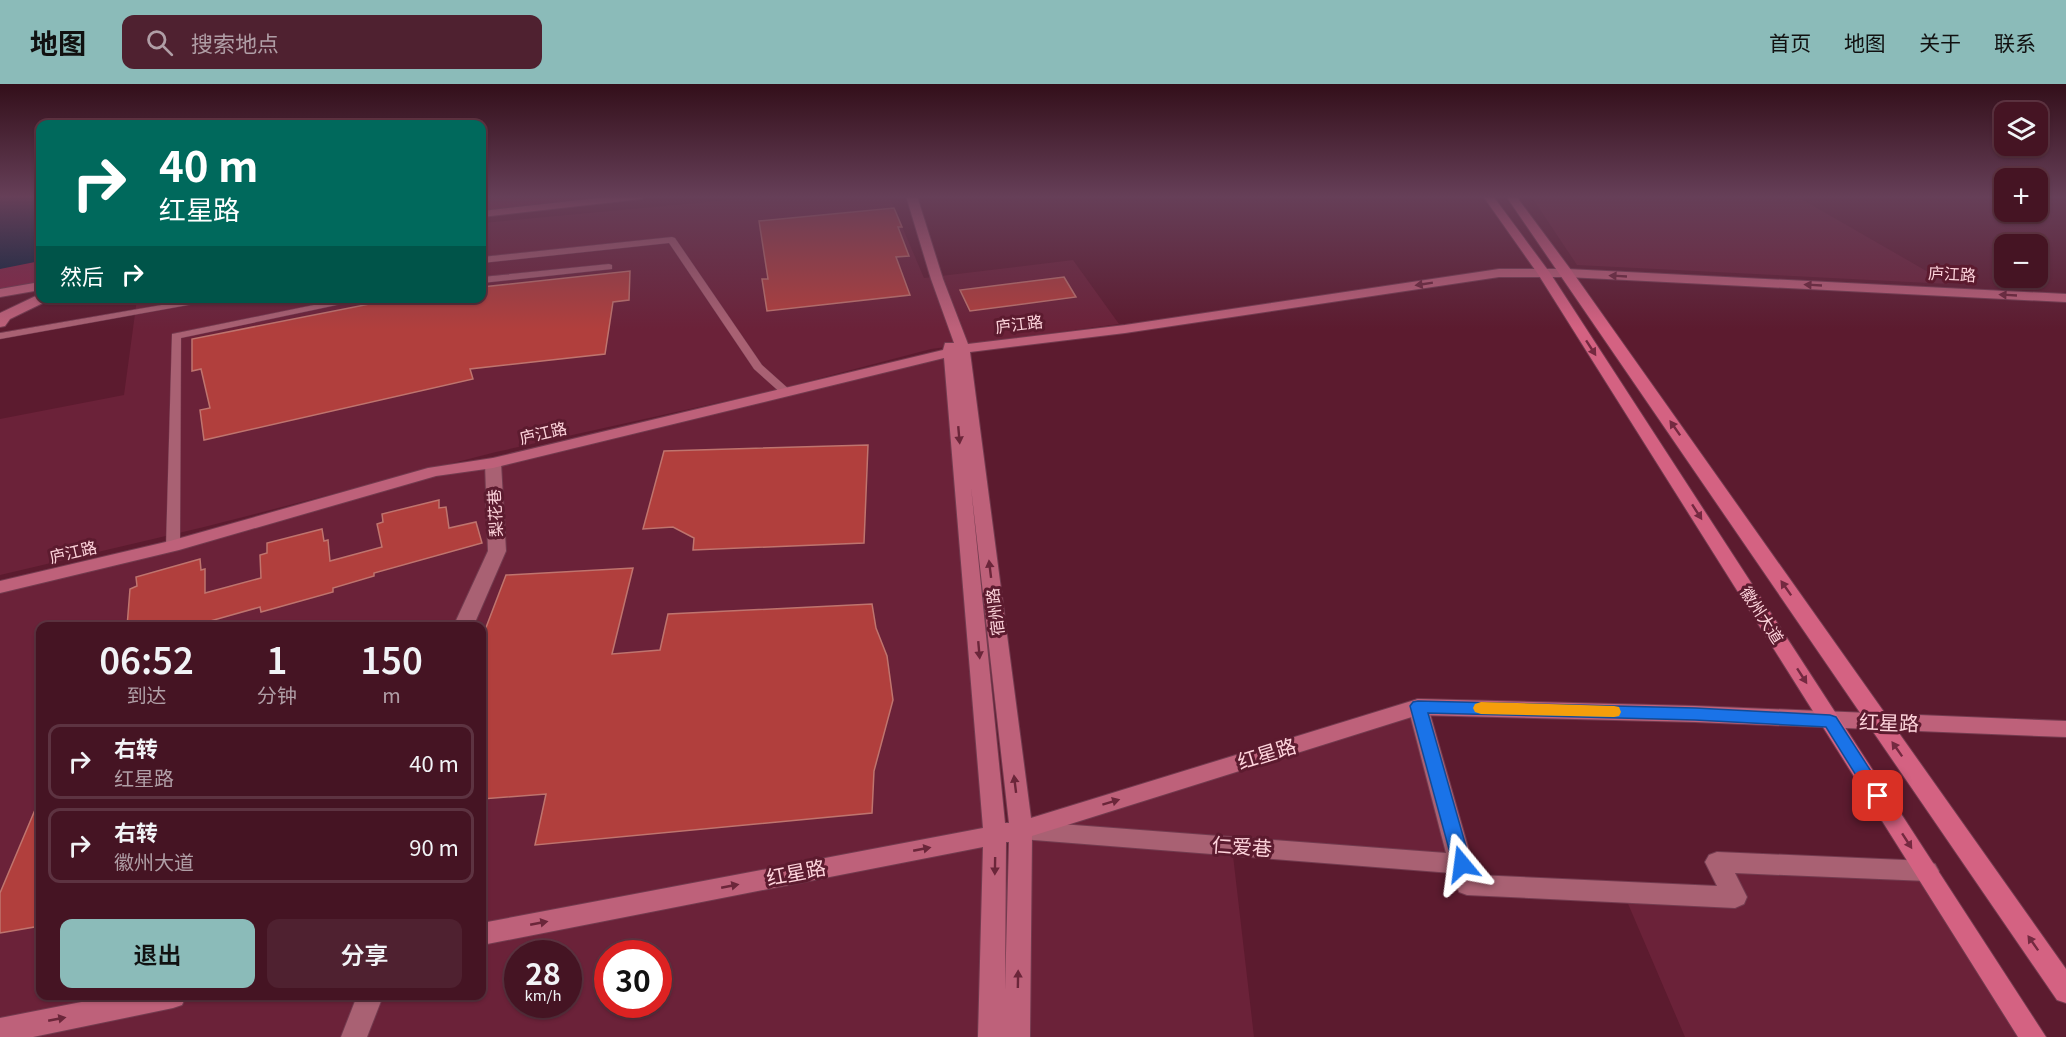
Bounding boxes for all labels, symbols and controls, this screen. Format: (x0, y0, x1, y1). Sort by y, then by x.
search box (122, 15, 542, 69)
text: 地图 (30, 22, 86, 62)
icon: search (143, 26, 176, 59)
text: 搜索地点 (191, 26, 279, 58)
text: 首页 (1769, 27, 1811, 57)
text: 地图 (1844, 27, 1886, 57)
text: 关于 (1919, 27, 1961, 57)
text: 联系 (1994, 27, 2036, 57)
map controls (1994, 102, 2048, 288)
button: layers (1994, 102, 2048, 156)
text: 40 m (159, 133, 259, 194)
icon: right (60, 144, 138, 222)
button: + (1994, 168, 2048, 222)
text: 红星路 (159, 189, 240, 228)
button: − (1994, 234, 2048, 288)
icon: right (116, 258, 149, 291)
text: 然后 (60, 259, 104, 291)
street label: 庐江路 (1927, 260, 1977, 286)
one-way arrow (1609, 271, 1628, 280)
one-way arrow (1414, 280, 1433, 289)
one-way arrow (1803, 281, 1822, 290)
one-way arrow (1998, 291, 2017, 300)
street label: 庐江路 (994, 308, 1044, 338)
one-way arrow (1586, 340, 1597, 356)
street label: 庐江路 (517, 415, 569, 449)
one-way arrow (1669, 421, 1681, 437)
one-way arrow (954, 426, 964, 445)
street label: 梨花巷 (481, 488, 507, 538)
one-way arrow (1691, 504, 1702, 520)
street label: 庐江路 (47, 534, 99, 568)
one-way arrow (985, 560, 994, 579)
street label: 徽州大道 (1735, 581, 1790, 648)
one-way arrow (1780, 581, 1792, 597)
street label: 宿州路 (979, 587, 1009, 637)
text: 06:52 (99, 632, 194, 684)
text: 1 (267, 632, 287, 684)
text: 150 (360, 632, 423, 684)
one-way arrow (974, 641, 984, 660)
one-way arrow (1796, 668, 1807, 685)
text: 到达 (127, 680, 167, 709)
text: 分钟 (257, 680, 297, 709)
text: m (382, 680, 401, 709)
street label: 红星路 (1859, 706, 1920, 737)
street label: 红星路 (1234, 730, 1299, 775)
text: 右转 (114, 731, 158, 763)
one-way arrow (1891, 741, 1903, 757)
icon: right (63, 745, 96, 778)
text: 40 m (409, 746, 459, 778)
text: 红星路 (114, 763, 174, 792)
pin (1852, 770, 1903, 821)
one-way arrow (1010, 774, 1020, 793)
icon: arrive (1861, 779, 1894, 812)
one-way arrow (1102, 797, 1120, 806)
text: 右转 (114, 815, 158, 847)
icon: right (63, 829, 96, 862)
street label: 仁爱巷 (1211, 829, 1273, 862)
text: 90 m (409, 830, 459, 862)
position arrow (1430, 832, 1494, 896)
one-way arrow (1901, 832, 1913, 848)
one-way arrow (912, 844, 931, 853)
text: 徽州大道 (114, 847, 194, 876)
street label: 红星路 (763, 852, 828, 891)
one-way arrow (990, 856, 999, 875)
one-way arrow (721, 881, 740, 890)
one-way arrow (530, 918, 549, 927)
button: 退出 (60, 919, 255, 988)
button: 分享 (267, 919, 462, 988)
one-way arrow (2027, 936, 2039, 952)
speed limit sign: 30 (594, 940, 672, 1018)
text: 28 (525, 950, 561, 994)
one-way arrow (1013, 969, 1023, 988)
text: km/h (524, 984, 562, 1005)
one-way arrow (48, 1014, 67, 1024)

